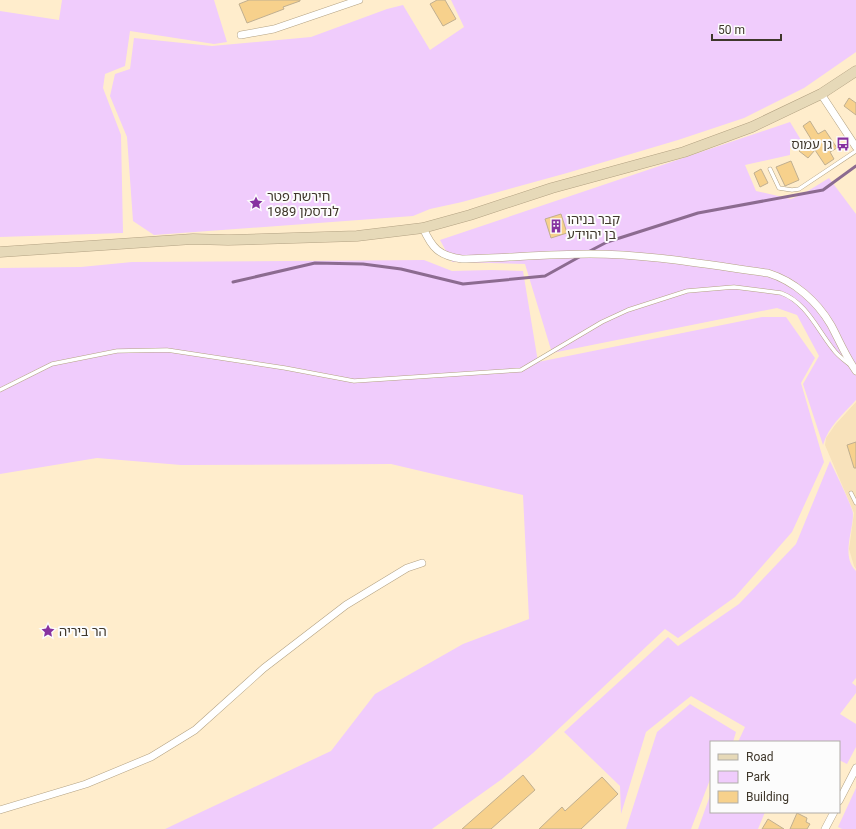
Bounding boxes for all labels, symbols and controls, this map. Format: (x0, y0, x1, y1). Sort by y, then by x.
scale bar (712, 16, 781, 42)
text: 50 m (718, 23, 745, 37)
bus stop icon: גן עמוס (835, 136, 851, 152)
place label: גן עמוס (791, 137, 832, 152)
place label: חירשת פטר לנדסמן 1989 (267, 189, 339, 219)
place icon: חירשת פטר לנדסמן 1989 (248, 195, 264, 211)
place label: קבר בניהו בן יהוידע (567, 212, 620, 242)
building icon: קבר בניהו בן יהוידע (548, 218, 564, 234)
place icon: הר ביריה (40, 623, 56, 639)
place label: הר ביריה (59, 624, 107, 639)
legend (710, 741, 840, 813)
text: Road (746, 750, 774, 764)
text: Park (746, 770, 771, 784)
text: Building (746, 790, 789, 804)

